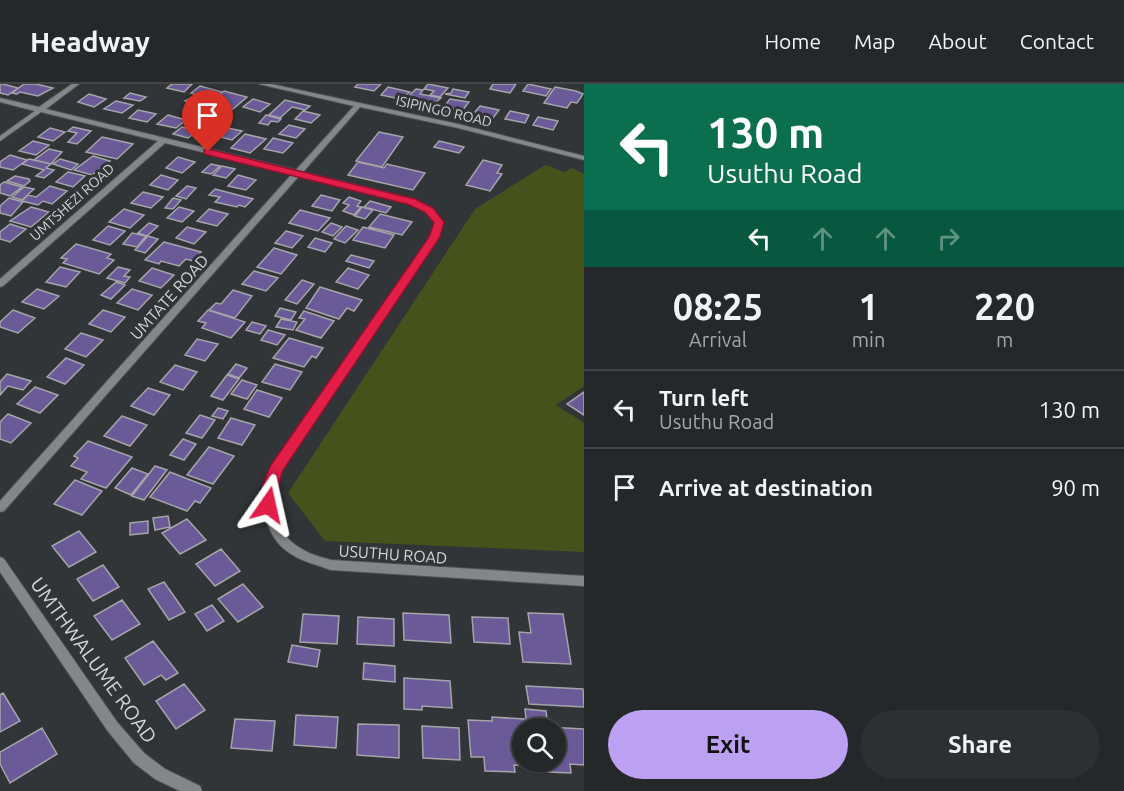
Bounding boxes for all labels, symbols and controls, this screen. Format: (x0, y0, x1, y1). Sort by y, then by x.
text: Headway (30, 26, 150, 57)
text: Home (764, 29, 821, 53)
text: Map (854, 29, 895, 53)
text: About (928, 29, 987, 53)
text: Contact (1020, 29, 1094, 53)
pin (182, 90, 233, 152)
street label: ISIPINGO ROAD (394, 92, 494, 130)
icon: arrive (191, 99, 224, 132)
icon: left (608, 108, 686, 186)
text: 130 m (707, 109, 824, 156)
text: Usuthu Road (707, 158, 862, 188)
street label: UMTSHEZI ROAD (27, 160, 117, 244)
icon: left (743, 222, 776, 255)
icon: ahead (806, 222, 839, 255)
icon: ahead (869, 222, 902, 255)
icon: right (932, 222, 965, 255)
street label: UMTATE ROAD (126, 251, 212, 343)
text: 08:25 (673, 286, 763, 327)
text: 1 (858, 286, 879, 327)
text: 220 (974, 286, 1035, 327)
text: Arrival (689, 328, 747, 351)
text: min (852, 328, 885, 351)
text: m (996, 328, 1013, 351)
text: Turn left (659, 385, 749, 410)
icon: left (608, 393, 641, 426)
text: 130 m (1039, 397, 1100, 422)
text: Usuthu Road (659, 410, 774, 433)
icon: arrive (608, 471, 641, 504)
position arrow (236, 473, 300, 537)
text: Arrive at destination (659, 475, 873, 500)
text: 90 m (1051, 475, 1100, 500)
street label: USUTHU ROAD (338, 541, 448, 567)
street label: UMTHWALUME ROAD (26, 573, 162, 747)
button: Exit (608, 710, 848, 779)
button: Share (860, 710, 1100, 779)
map controls (512, 718, 566, 772)
button: search (512, 718, 566, 772)

